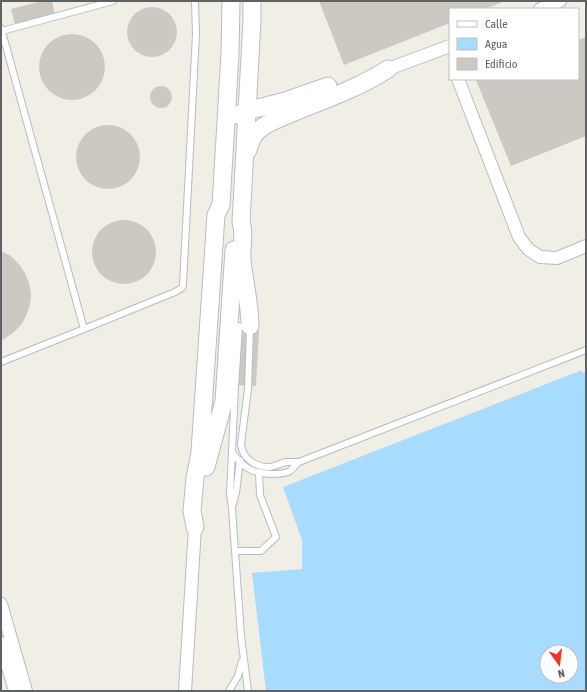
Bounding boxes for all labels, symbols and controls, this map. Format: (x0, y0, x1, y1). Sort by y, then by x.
legend (449, 8, 579, 80)
text: Calle (485, 17, 508, 31)
text: Agua (485, 37, 507, 51)
text: Edificio (485, 57, 518, 71)
north arrow (539, 644, 579, 684)
text: N (557, 667, 566, 680)

